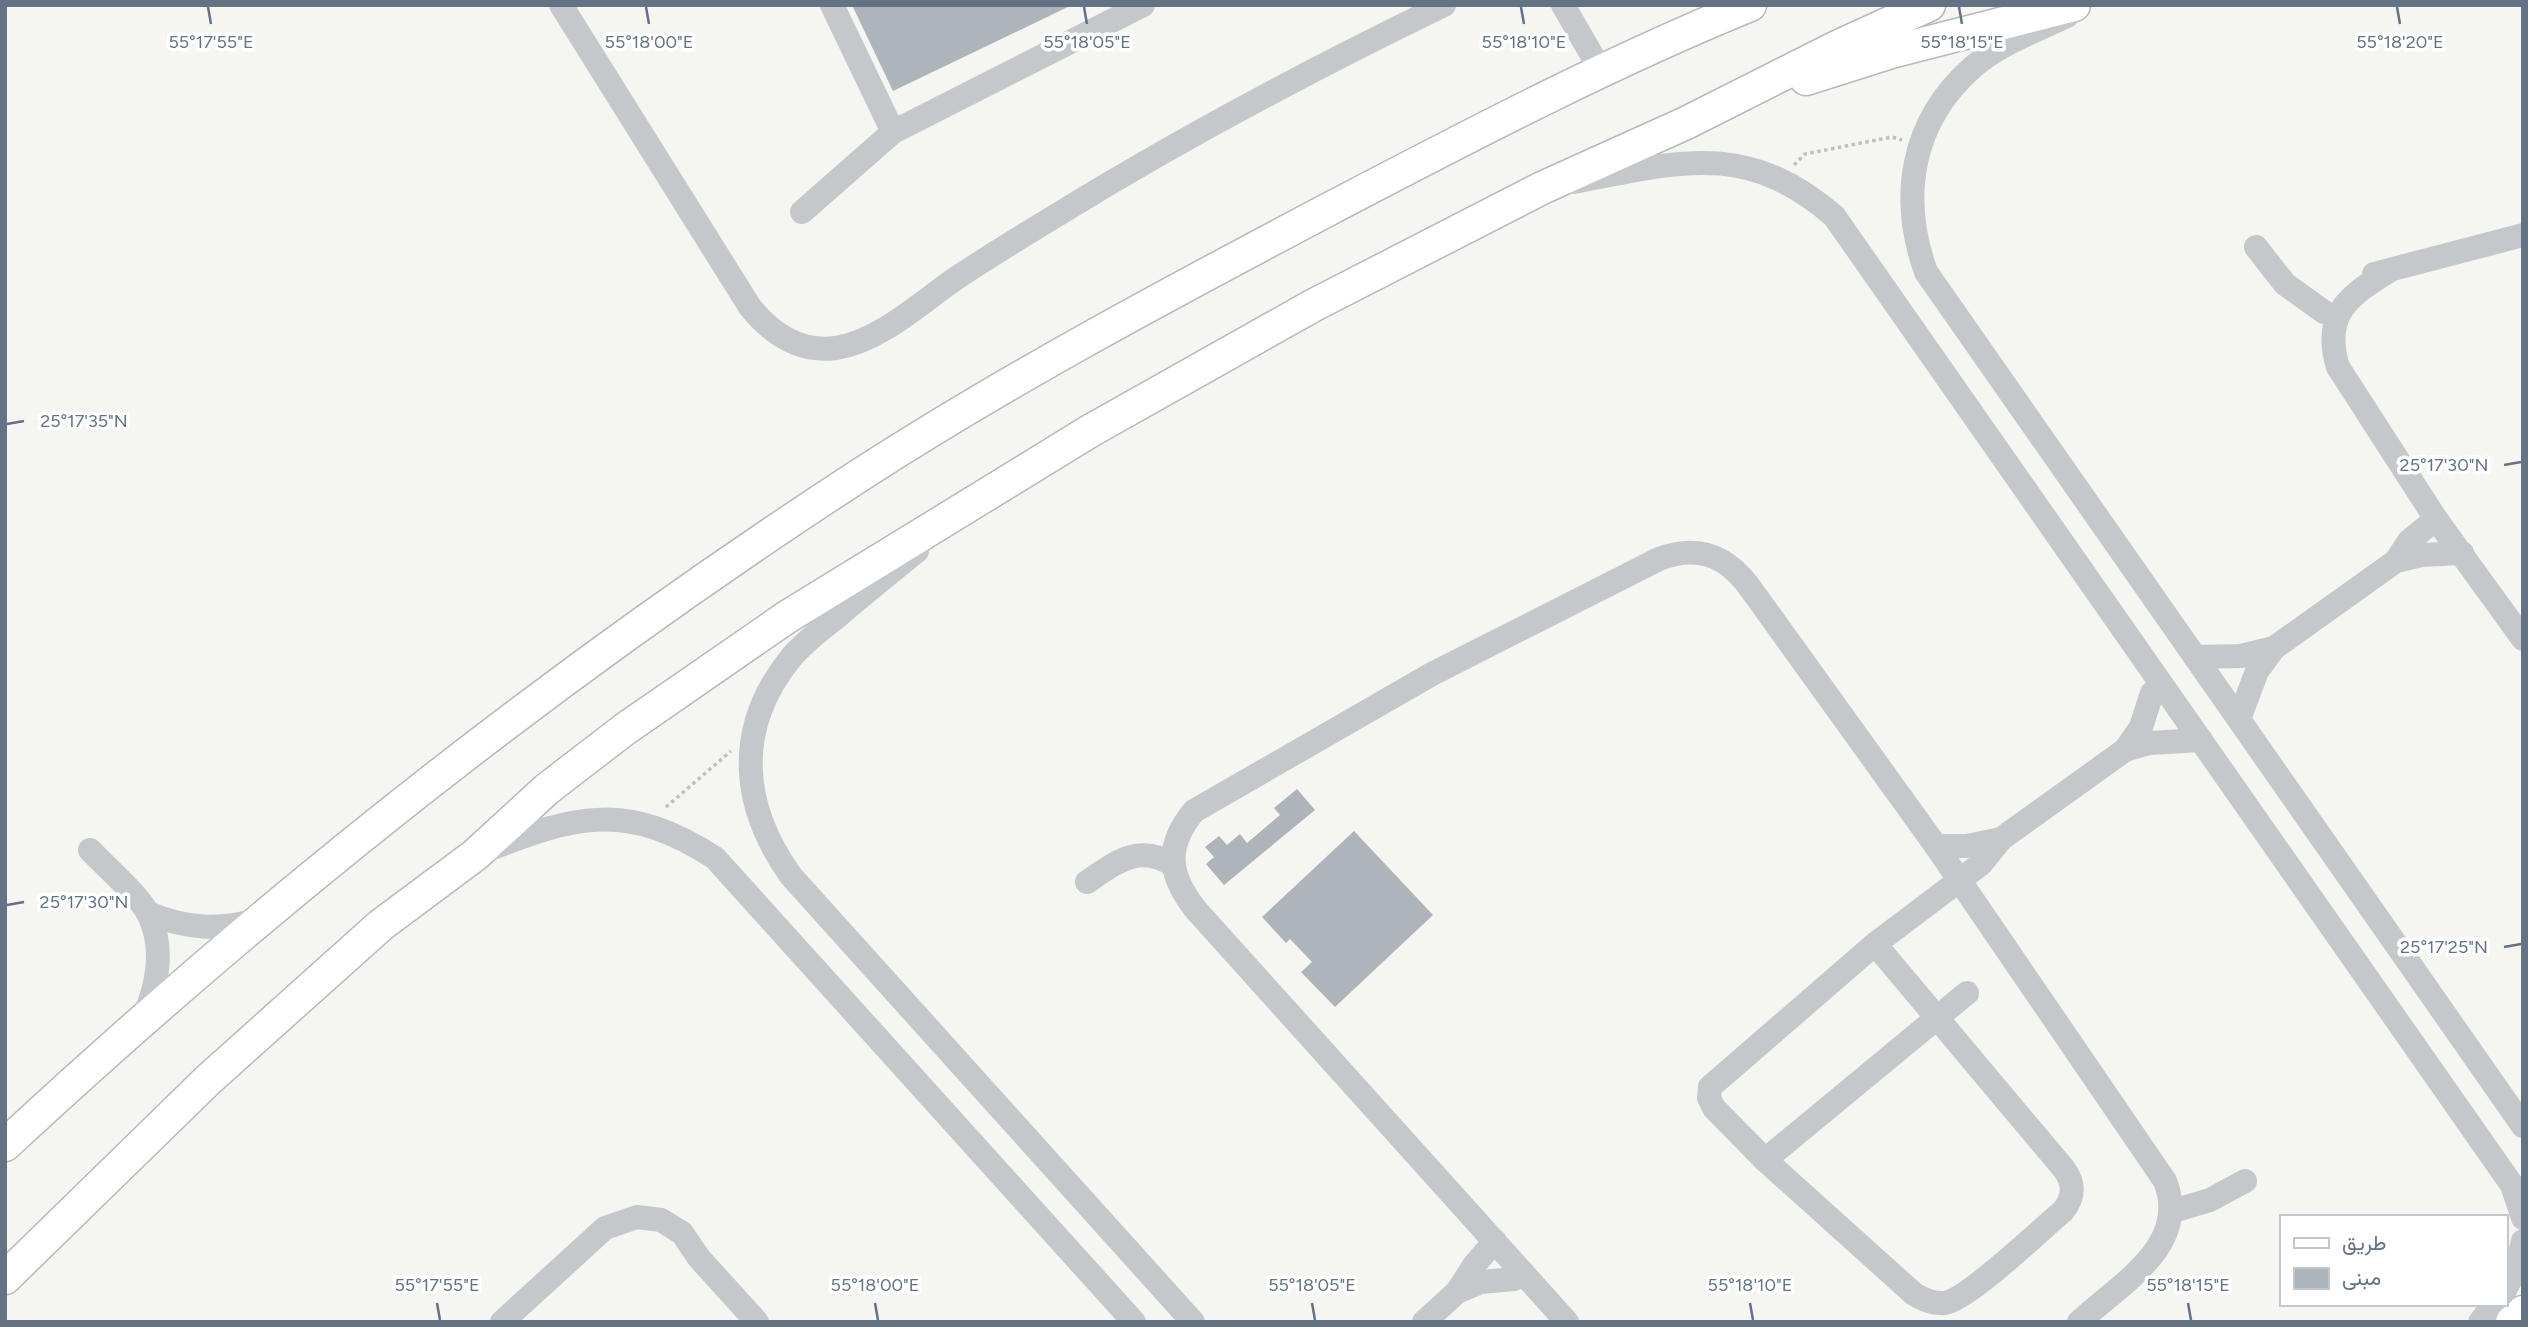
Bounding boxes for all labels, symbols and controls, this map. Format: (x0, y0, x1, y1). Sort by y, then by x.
text: 55°17'55"E (168, 31, 254, 53)
text: 55°18'00"E (605, 31, 693, 53)
text: 55°18'05"E (1043, 31, 1131, 53)
text: 55°18'10"E (1482, 31, 1566, 53)
text: 55°18'15"E (1920, 31, 2004, 53)
text: 55°18'20"E (2356, 31, 2444, 53)
text: 25°17'35"N (40, 410, 128, 432)
text: 25°17'30"N (2400, 454, 2488, 476)
text: 25°17'30"N (40, 891, 128, 913)
text: 25°17'25"N (2400, 936, 2488, 958)
legend (2280, 1215, 2507, 1306)
text: طريق (2342, 1230, 2387, 1256)
text: مبنى (2342, 1265, 2381, 1290)
text: 55°17'55"E (394, 1274, 480, 1296)
text: 55°18'00"E (831, 1274, 919, 1296)
text: 55°18'05"E (1268, 1274, 1356, 1296)
text: 55°18'10"E (1708, 1274, 1792, 1296)
text: 55°18'15"E (2146, 1274, 2230, 1296)

